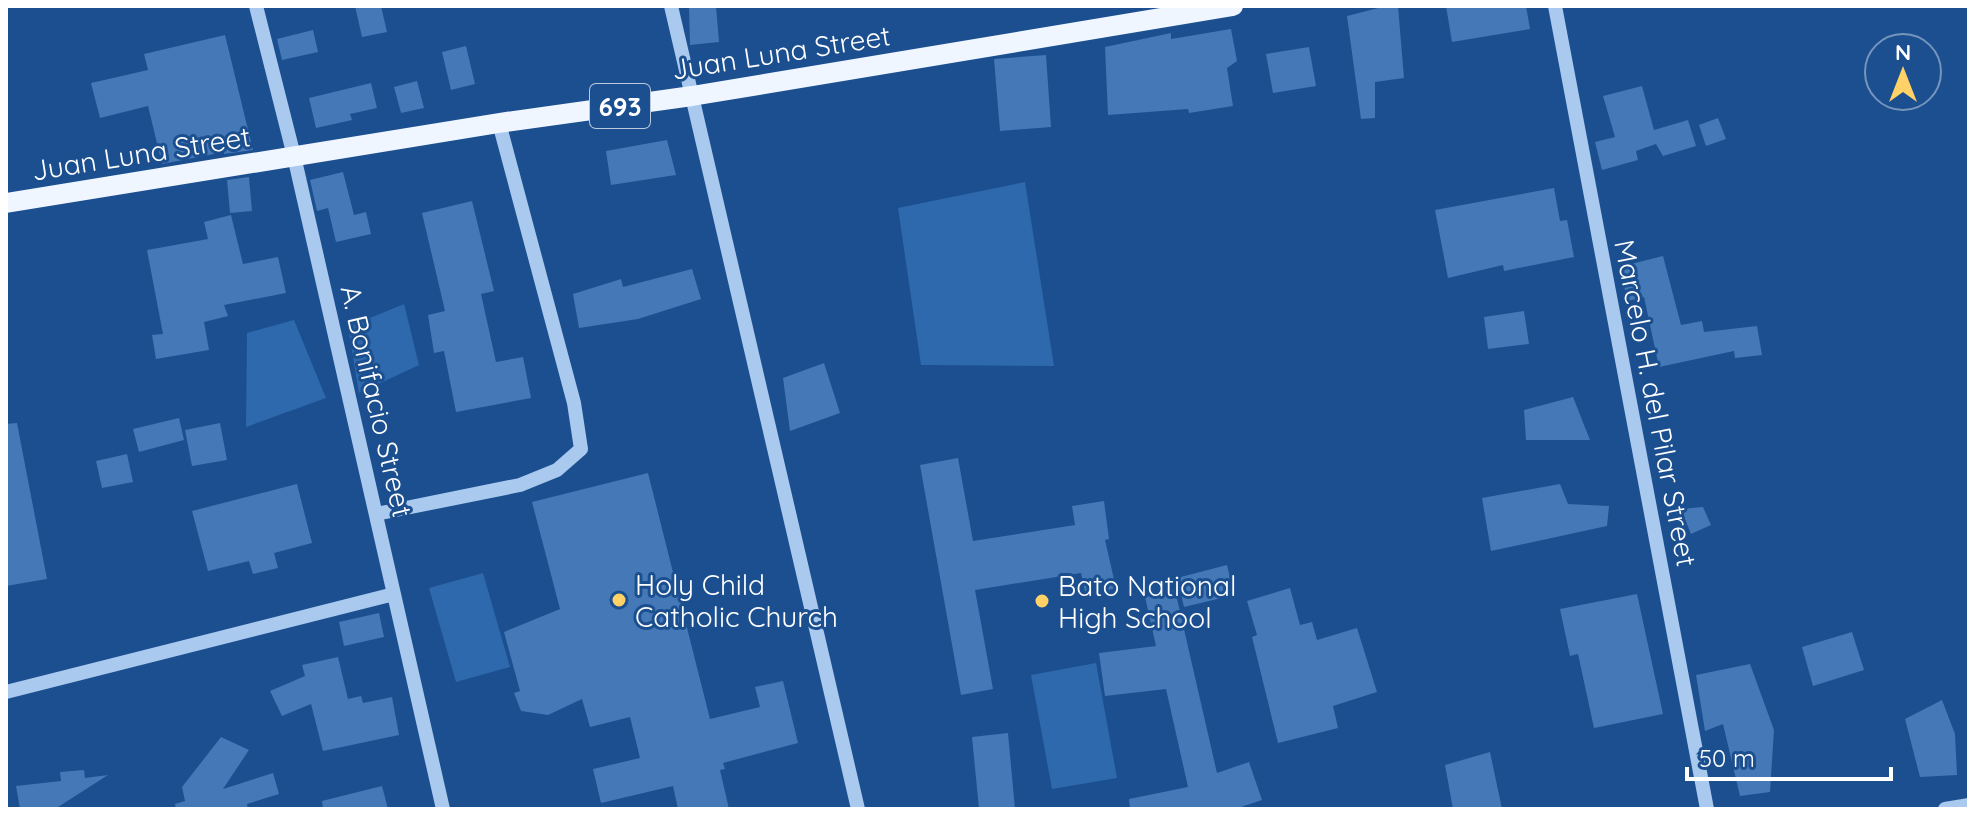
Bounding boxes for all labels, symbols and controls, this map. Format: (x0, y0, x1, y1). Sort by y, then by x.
street label: Juan Luna Street (669, 17, 893, 87)
north arrow (1863, 32, 1943, 112)
text: N (1895, 38, 1911, 66)
road number: 693 (590, 84, 650, 128)
street label: Juan Luna Street (29, 118, 253, 188)
street label: Marcelo H. del Pilar Street (1607, 237, 1705, 569)
street label: A. Bonifacio Street (333, 282, 421, 520)
place label: Holy Child Catholic Church (635, 567, 838, 634)
place label: Bato National High School (1058, 568, 1236, 635)
marker: Holy Child Catholic Church (610, 591, 628, 609)
marker: Bato National High School (1033, 592, 1051, 610)
scale bar (1687, 731, 1891, 781)
text: 50 m (1699, 743, 1755, 773)

